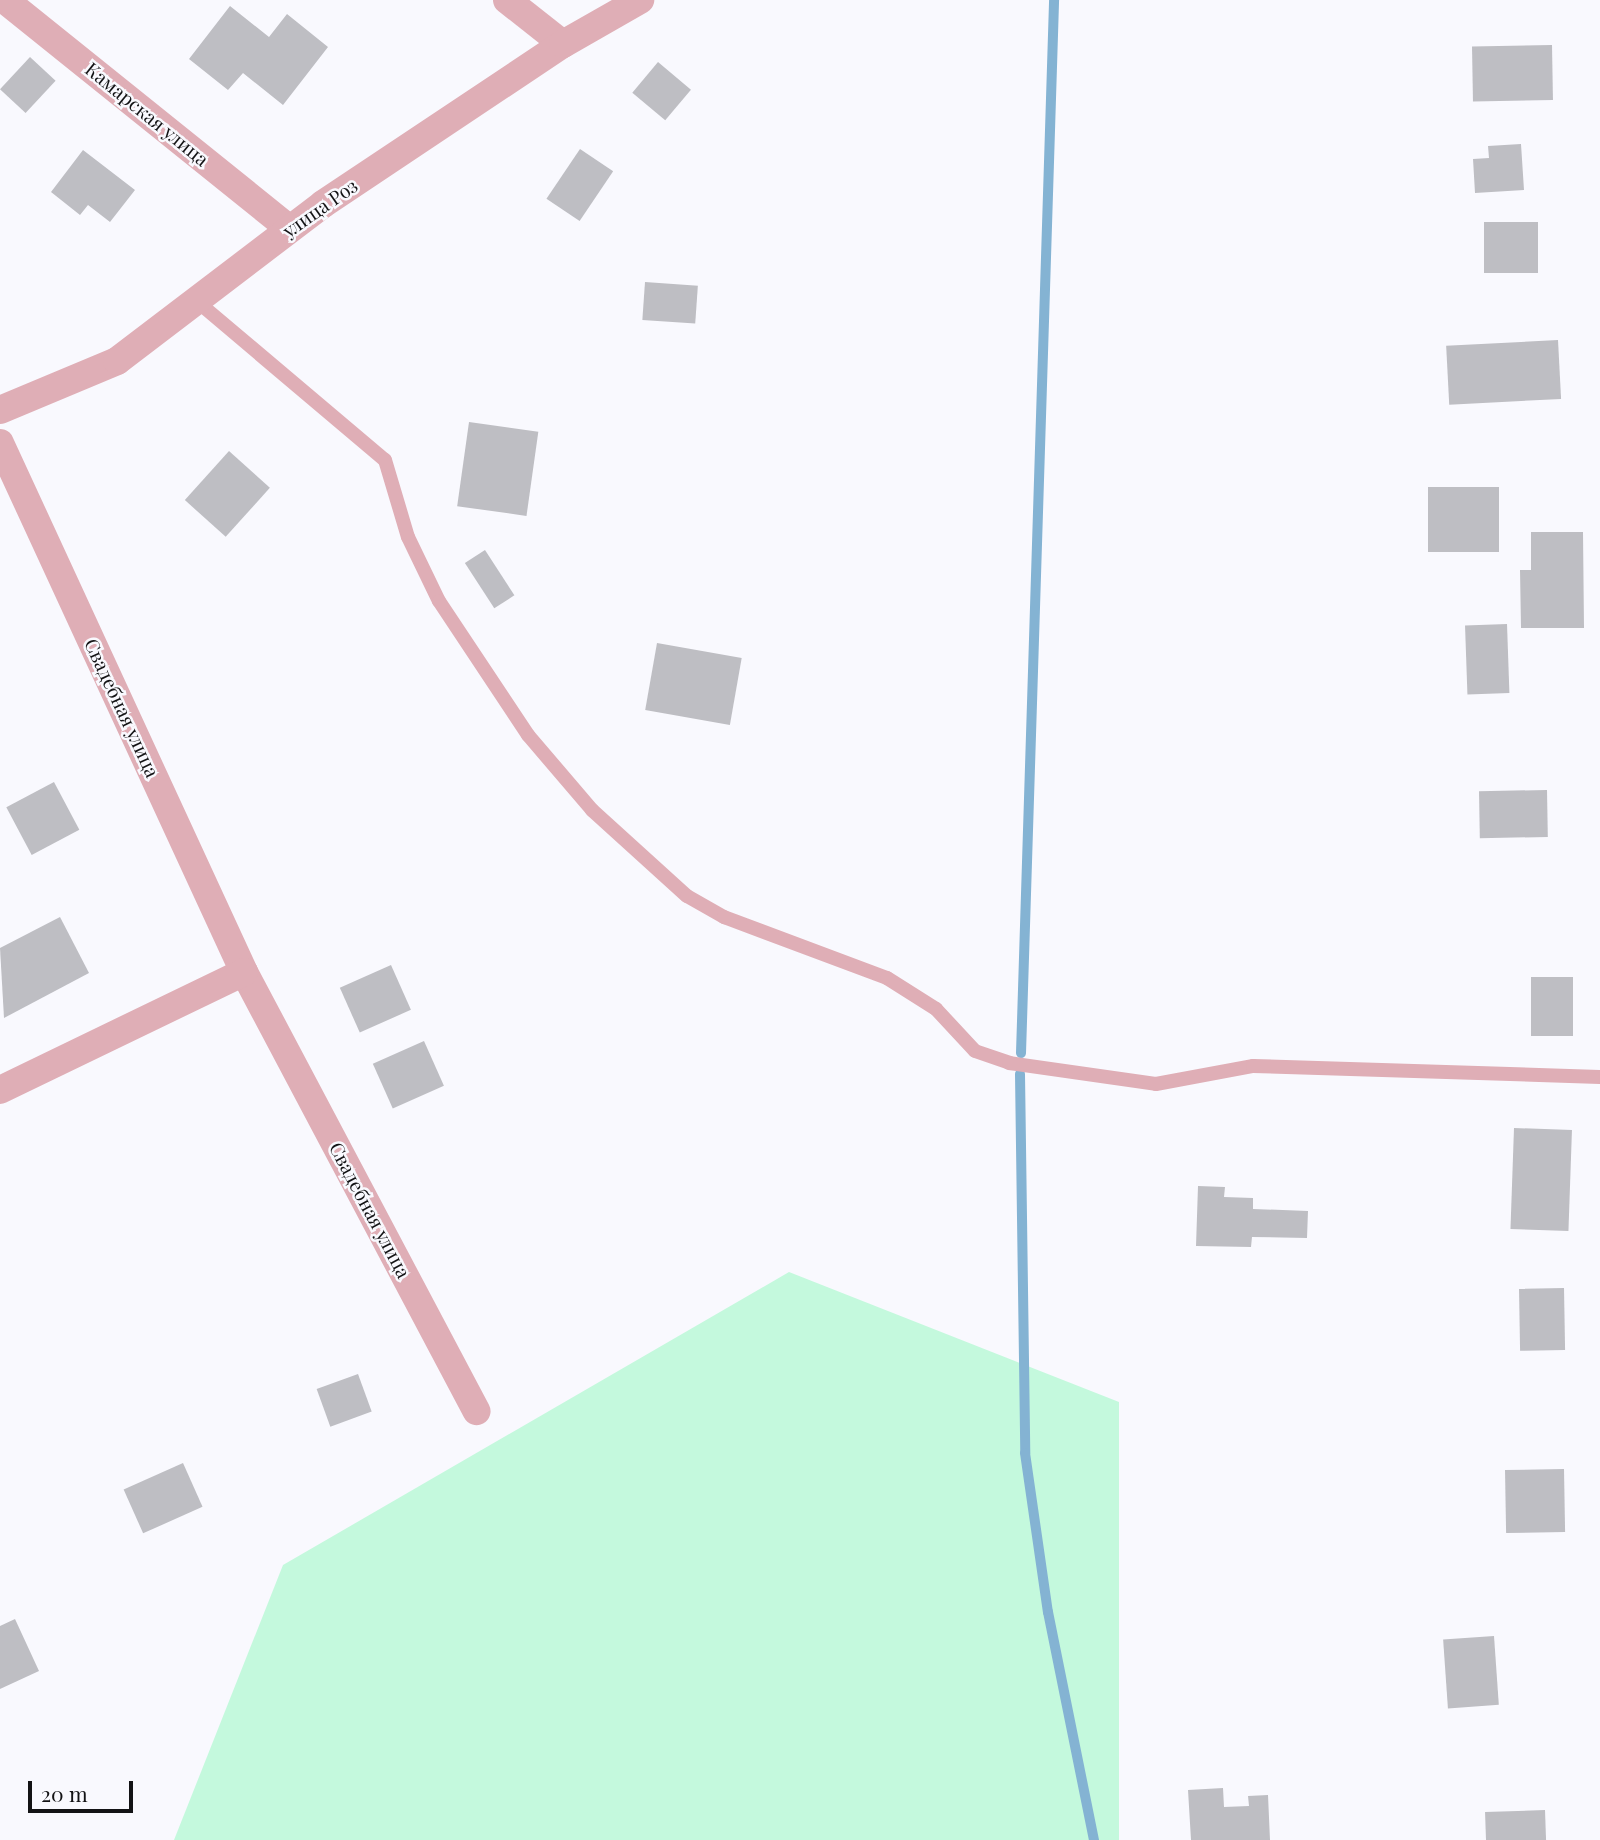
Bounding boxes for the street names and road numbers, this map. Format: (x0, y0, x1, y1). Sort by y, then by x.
street label: Камарская улица (81, 57, 213, 171)
street label: улица Роз (278, 174, 362, 242)
street label: Свадебная улица (80, 635, 164, 781)
street label: Свадебная улица (325, 1138, 415, 1282)

